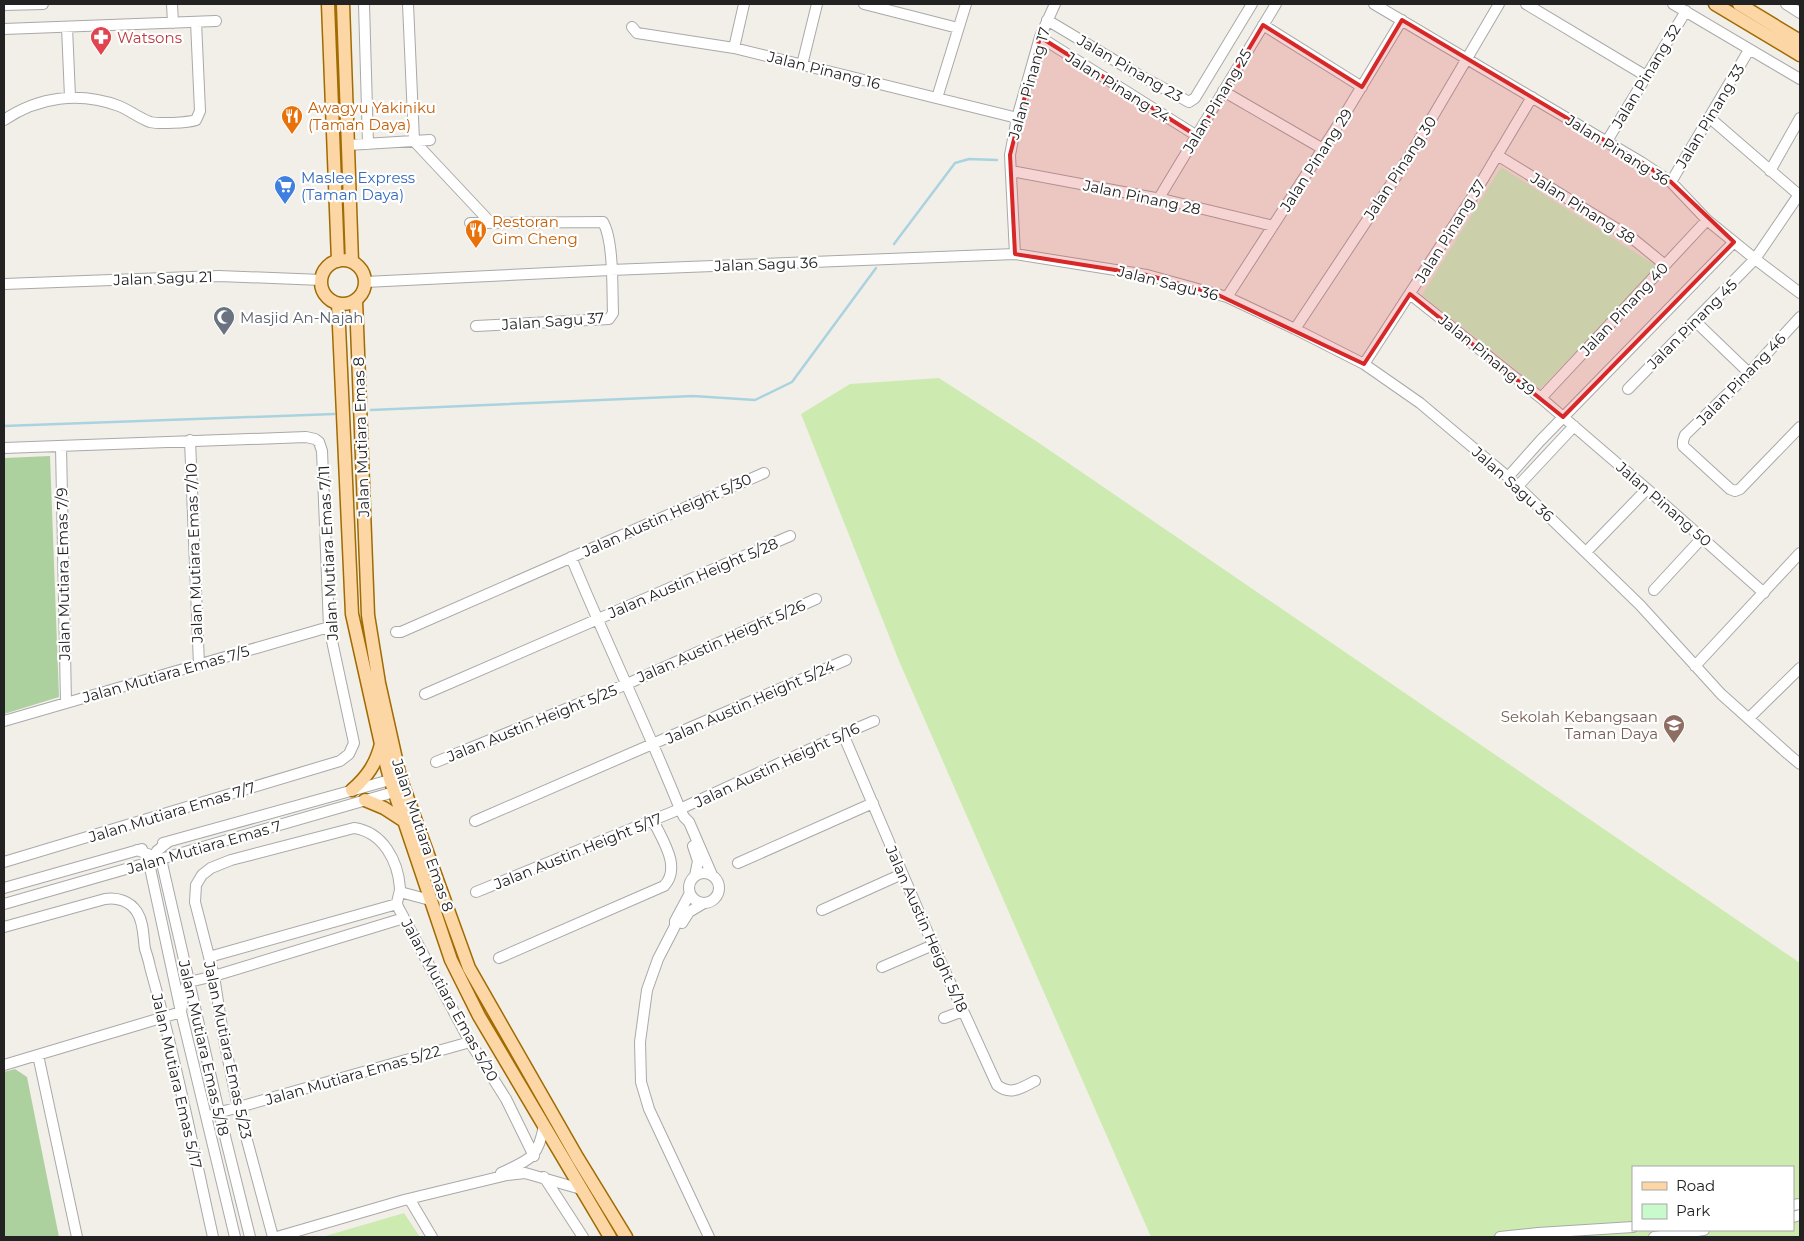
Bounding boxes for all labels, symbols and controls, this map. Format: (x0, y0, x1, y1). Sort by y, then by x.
street label: Jalan Pinang 32 (1607, 20, 1685, 132)
pharmacy icon: Watsons (89, 25, 113, 56)
street label: Jalan Pinang 17 (1004, 25, 1054, 142)
place label: Watsons (117, 28, 182, 47)
street label: Jalan Pinang 23 (1073, 30, 1186, 106)
street label: Jalan Pinang 25 (1178, 45, 1256, 158)
street label: Jalan Pinang 16 (764, 47, 883, 93)
street label: Jalan Pinang 24 (1061, 47, 1174, 127)
street label: Jalan Pinang 33 (1671, 60, 1749, 172)
place label: Awagyu Yakiniku (Taman Daya) (308, 98, 436, 134)
restaurant icon: Awagyu Yakiniku (Taman Daya) (280, 104, 304, 135)
street label: Jalan Pinang 29 (1275, 105, 1356, 216)
street label: Jalan Pinang 36 (1562, 110, 1674, 190)
street label: Jalan Pinang 30 (1359, 113, 1441, 224)
place label: Maslee Express (Taman Daya) (301, 168, 415, 204)
street label: Jalan Pinang 38 (1526, 168, 1639, 248)
supermarket icon: Maslee Express (Taman Daya) (273, 174, 297, 205)
street label: Jalan Pinang 28 (1081, 175, 1202, 219)
street label: Jalan Pinang 37 (1410, 176, 1490, 287)
place label: Restoran Gim Cheng (492, 212, 578, 248)
restaurant icon: Restoran Gim Cheng (464, 218, 488, 249)
street label: Jalan Sagu 36 (713, 253, 818, 275)
street label: Jalan Pinang 40 (1575, 258, 1672, 361)
street label: Jalan Sagu 36 (1115, 261, 1220, 305)
street label: Jalan Sagu 21 (112, 267, 213, 289)
street label: Jalan Pinang 45 (1642, 275, 1741, 374)
mosque icon: Masjid An-Najah (212, 305, 236, 336)
place label: Masjid An-Najah (240, 308, 364, 327)
street label: Jalan Sagu 37 (500, 308, 605, 334)
street label: Jalan Pinang 39 (1434, 310, 1539, 400)
street label: Jalan Pinang 46 (1692, 329, 1790, 430)
street label: Jalan Mutiara Emas 8 (349, 356, 373, 519)
street label: Jalan Sagu 36 (1468, 442, 1558, 526)
street label: Jalan Pinang 50 (1612, 457, 1716, 551)
street label: Jalan Mutiara Emas 7/10 (181, 463, 207, 644)
street label: Jalan Mutiara Emas 7/11 (314, 465, 342, 642)
street label: Jalan Austin Height 5/30 (579, 469, 755, 561)
street label: Jalan Mutiara Emas 7/9 (52, 487, 74, 662)
street label: Jalan Austin Height 5/28 (604, 534, 781, 623)
street label: Jalan Austin Height 5/26 (633, 595, 808, 687)
street label: Jalan Mutiara Emas 7/5 (79, 641, 252, 707)
street label: Jalan Austin Height 5/24 (662, 656, 837, 748)
street label: Jalan Austin Height 5/25 (443, 680, 620, 766)
place label: Sekolah Kebangsaan Taman Daya (1501, 707, 1658, 743)
school or university icon: Sekolah Kebangsaan Taman Daya (1662, 713, 1686, 744)
street label: Jalan Austin Height 5/16 (691, 718, 862, 812)
street label: Jalan Mutiara Emas 8 (388, 755, 458, 914)
street label: Jalan Mutiara Emas 7/7 (87, 778, 257, 846)
street label: Jalan Austin Height 5/17 (490, 809, 665, 894)
street label: Jalan Mutiara Emas 7 (125, 816, 283, 878)
street label: Jalan Austin Height 5/18 (881, 842, 972, 1015)
street label: Jalan Mutiara Emas 5/20 (397, 915, 503, 1085)
street label: Jalan Mutiara Emas 5/18 (174, 957, 233, 1138)
street label: Jalan Mutiara Emas 5/23 (200, 958, 256, 1141)
street label: Jalan Mutiara Emas 5/17 (147, 991, 206, 1171)
street label: Jalan Mutiara Emas 5/22 (262, 1041, 443, 1109)
legend (1632, 1166, 1794, 1231)
text: Road (1676, 1176, 1715, 1195)
text: Park (1676, 1201, 1710, 1220)

